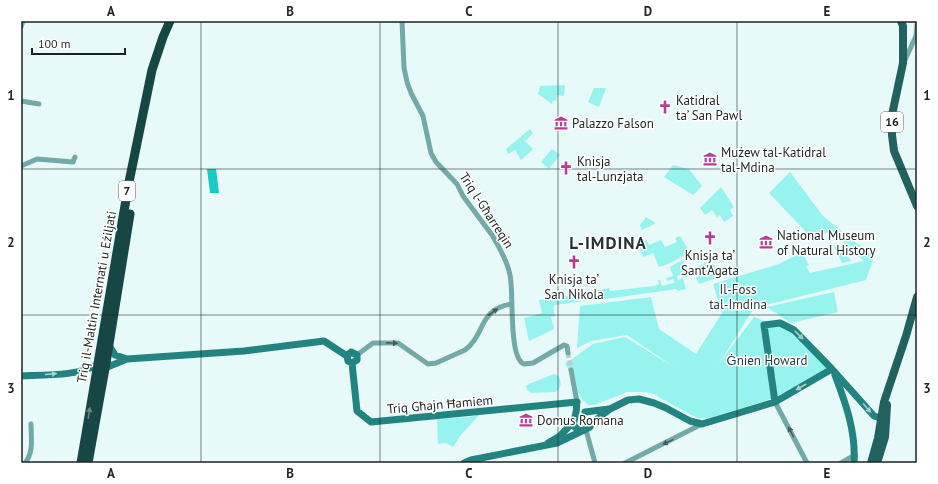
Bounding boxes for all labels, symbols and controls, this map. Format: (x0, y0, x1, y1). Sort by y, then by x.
text: A (107, 3, 115, 20)
text: B (286, 3, 294, 20)
text: C (465, 3, 473, 20)
text: D (644, 3, 652, 20)
text: E (824, 3, 831, 20)
scale bar (32, 30, 125, 56)
text: 100 m (38, 36, 71, 51)
text: 1 (7, 87, 15, 104)
text: 1 (923, 87, 931, 104)
place label: Katidral ta’ San Pawl (676, 92, 742, 124)
church icon: Katidral ta’ San Pawl (657, 99, 673, 115)
road number: 16 (881, 112, 903, 132)
museum icon: Palazzo Falson (553, 115, 569, 131)
place label: Palazzo Falson (572, 115, 654, 132)
place label: Mużew tal-Katidral tal-Mdina (721, 144, 826, 176)
museum icon: Mużew tal-Katidral tal-Mdina (702, 151, 718, 167)
place label: Knisja tal-Lunzjata (577, 153, 644, 185)
church icon: Knisja tal-Lunzjata (558, 160, 574, 176)
street label: Triq l-Għarreqin (456, 169, 517, 251)
road number: 7 (119, 181, 135, 201)
street label: Triq il-Maltin Internati u Eżiljati (73, 210, 120, 385)
place label: National Museum of Natural History (777, 227, 876, 259)
church icon: Knisja ta’ Sant'Agata (702, 230, 718, 246)
district label: L-IMDINA (569, 232, 647, 254)
text: 2 (7, 234, 15, 251)
museum icon: National Museum of Natural History (758, 234, 774, 250)
text: 2 (923, 234, 931, 251)
place label: Knisja ta’ Sant'Agata (681, 247, 739, 279)
church icon: Knisja ta’ San Nikola (566, 254, 582, 270)
place label: Knisja ta’ San Nikola (544, 271, 604, 303)
park label: Il-Foss tal-Imdina (709, 281, 767, 313)
one-way arrow (488, 308, 498, 316)
one-way arrow (794, 330, 804, 340)
one-way arrow (386, 340, 399, 347)
park label: Ġnien Howard (727, 352, 807, 369)
one-way arrow (45, 371, 57, 377)
text: 3 (7, 380, 15, 397)
text: 3 (923, 380, 931, 397)
one-way arrow (795, 383, 807, 390)
street label: Triq Għajn Ħamiem (386, 391, 494, 418)
one-way arrow (862, 402, 871, 413)
one-way arrow (86, 407, 92, 419)
museum icon: Domus Romana (518, 412, 534, 428)
place label: Domus Romana (537, 412, 624, 429)
one-way arrow (788, 427, 794, 438)
one-way arrow (662, 439, 673, 445)
text: A (107, 465, 115, 482)
text: B (286, 465, 294, 482)
text: C (465, 465, 473, 482)
text: D (644, 465, 652, 482)
text: E (824, 465, 831, 482)

